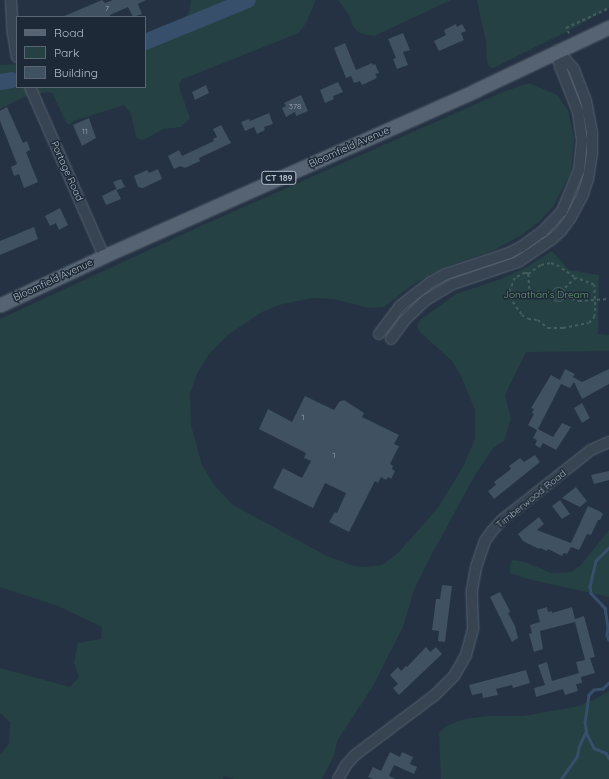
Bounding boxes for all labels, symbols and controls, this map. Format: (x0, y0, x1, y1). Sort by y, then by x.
house number: 7 (105, 4, 109, 14)
legend (16, 16, 146, 88)
text: Road (54, 25, 84, 40)
text: Park (54, 45, 79, 60)
text: Building (54, 65, 98, 80)
house number: 378 (289, 102, 301, 112)
street label: Bloomfield Avenue (307, 124, 391, 170)
house number: 11 (82, 127, 88, 137)
street label: Portage Road (48, 139, 86, 203)
road number: CT 189 (261, 171, 297, 185)
street label: Bloomfield Avenue (11, 256, 95, 304)
park label: Jonathan's Dream (503, 289, 589, 301)
house number: 1 (302, 413, 304, 423)
house number: 1 (333, 451, 335, 461)
street label: Timberwood Road (494, 467, 568, 531)

